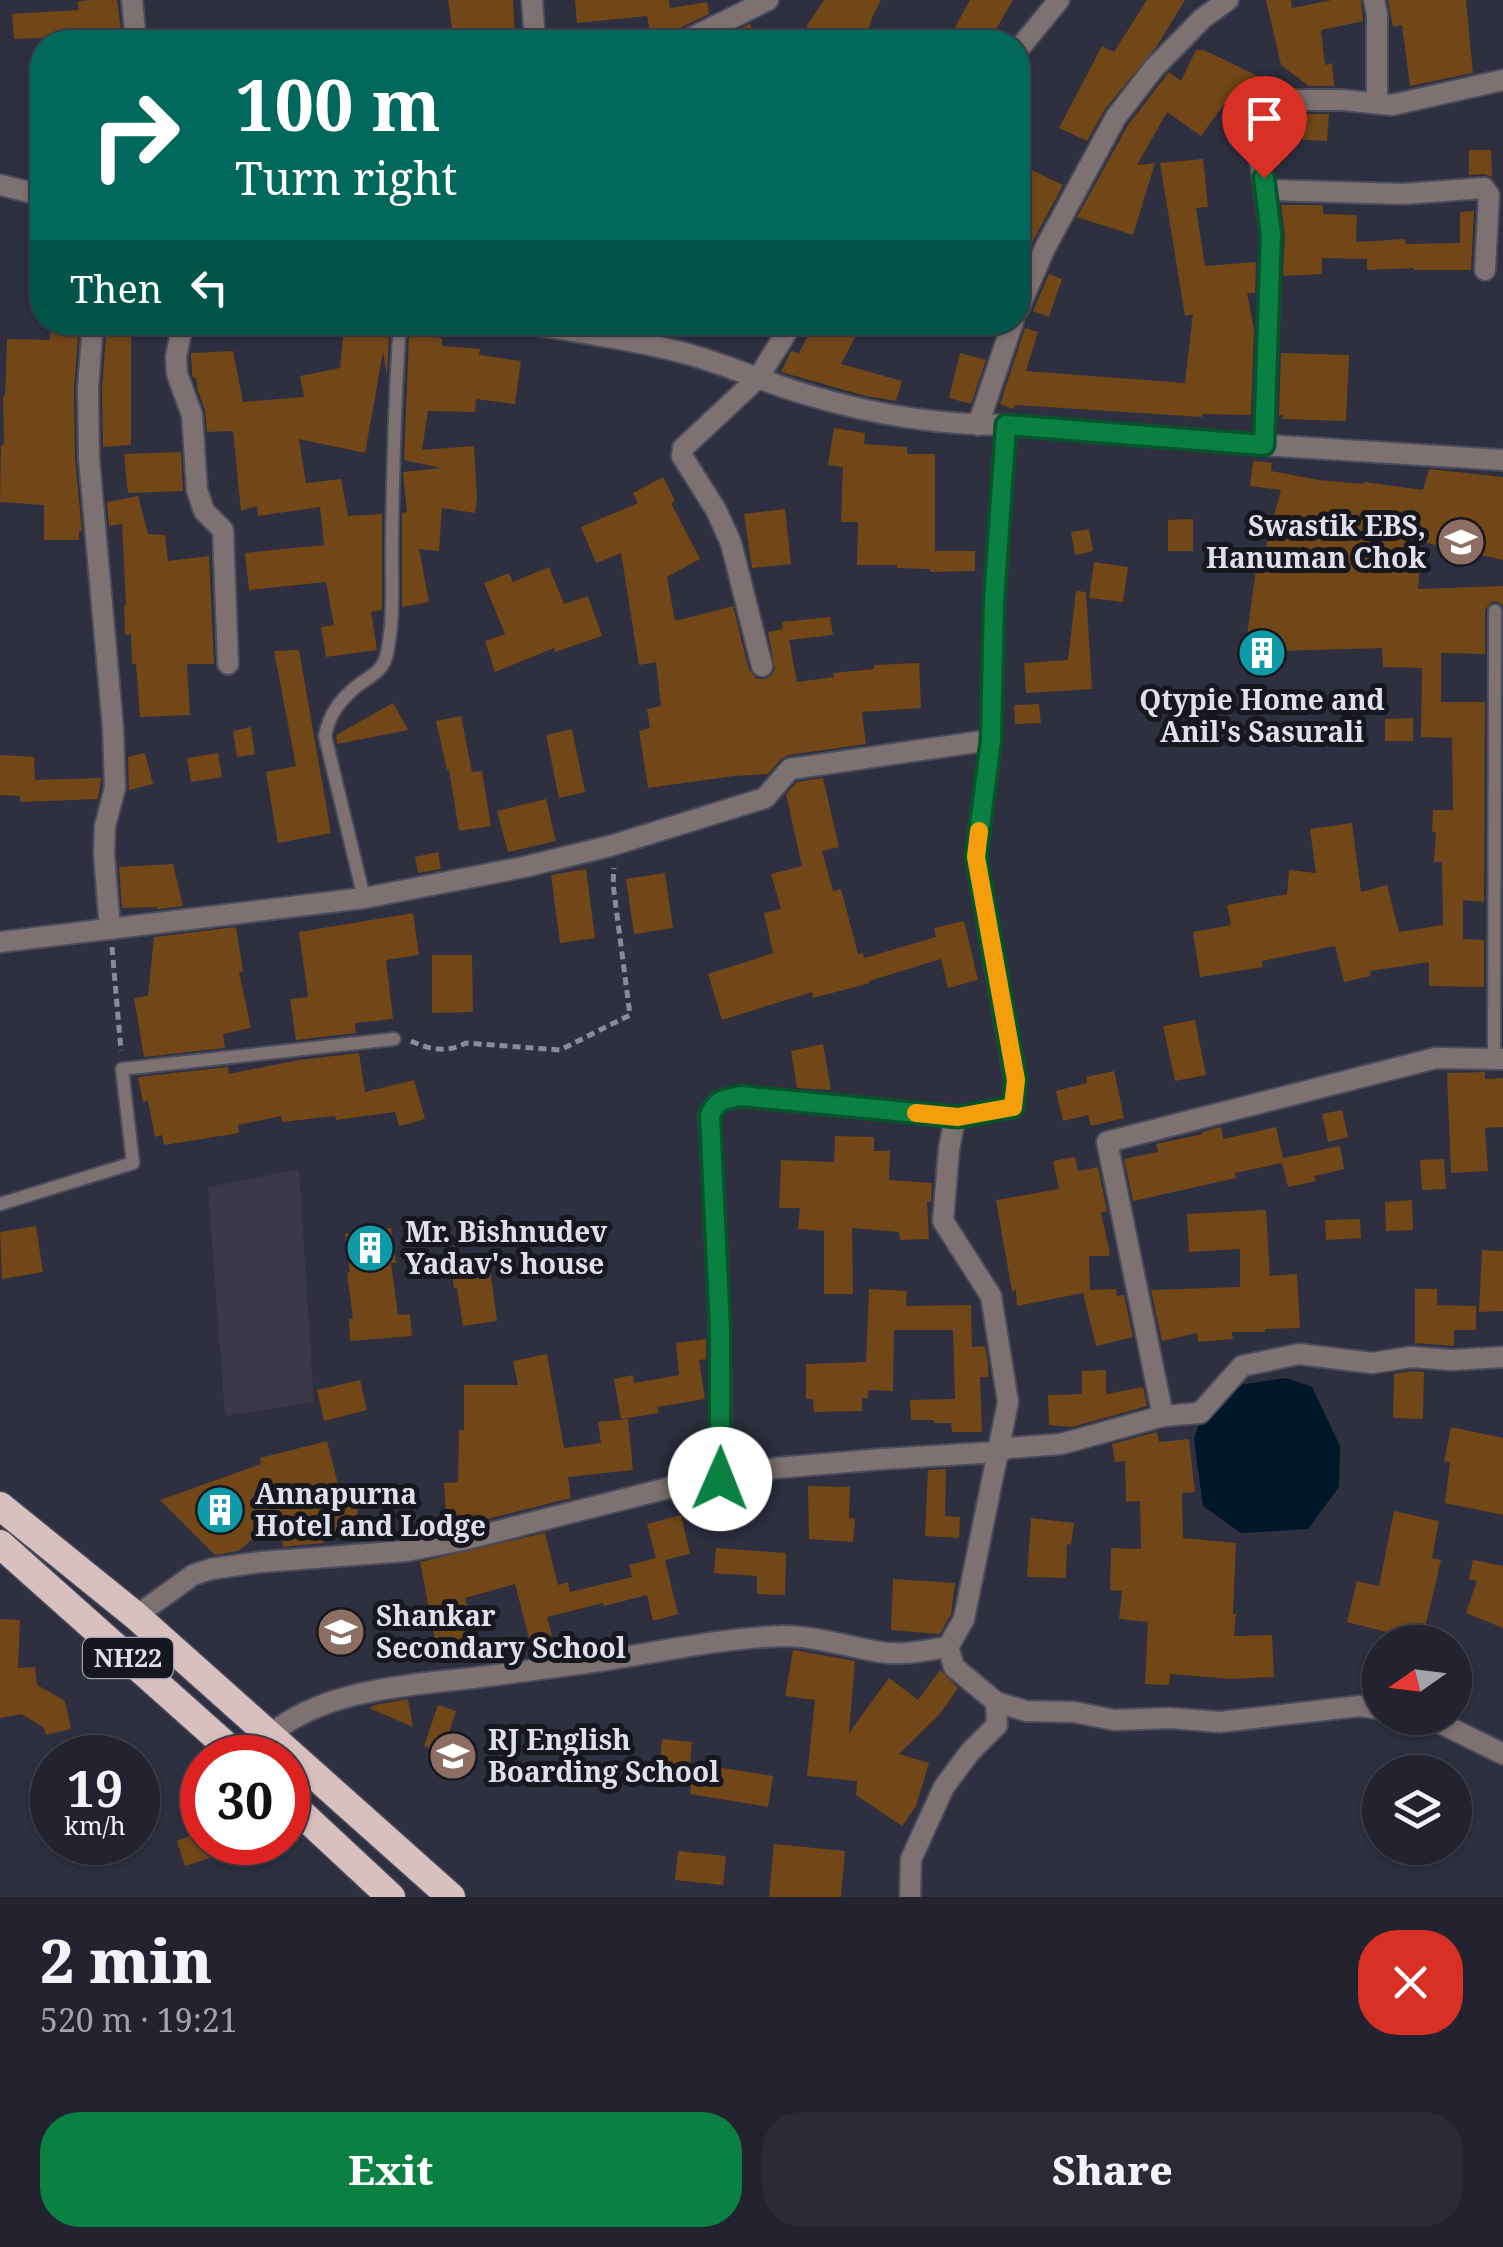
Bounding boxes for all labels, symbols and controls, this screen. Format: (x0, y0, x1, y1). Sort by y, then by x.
text: 100 m (235, 56, 441, 152)
icon: right (70, 70, 200, 200)
pin (1222, 76, 1307, 179)
icon: arrive (1237, 91, 1292, 146)
text: Turn right (235, 147, 457, 208)
icon: left (182, 260, 237, 315)
text: Then (70, 262, 162, 314)
place label: Swastik EBS, Hanuman Chok (1206, 506, 1426, 576)
school or university icon: Swastik EBS, Hanuman Chok (1435, 516, 1487, 568)
building icon: Qtypie Home and Anil's Sasurali (1236, 627, 1288, 679)
place label: Qtypie Home and Anil's Sasurali (1139, 680, 1385, 750)
place label: Mr. Bishnudev Yadav's house (405, 1212, 607, 1282)
building icon: Mr. Bishnudev Yadav's house (344, 1222, 396, 1274)
position arrow (668, 1427, 772, 1531)
place label: Annapurna Hotel and Lodge (255, 1474, 486, 1544)
building icon: Annapurna Hotel and Lodge (194, 1484, 246, 1536)
place label: Shankar Secondary School (376, 1596, 626, 1666)
school or university icon: Shankar Secondary School (315, 1606, 367, 1658)
north arrow (1362, 1625, 1472, 1735)
map controls (1362, 1625, 1472, 1865)
road number: NH22 (83, 1638, 173, 1678)
place label: RJ English Boarding School (488, 1720, 719, 1790)
school or university icon: RJ English Boarding School (427, 1730, 479, 1782)
speed limit sign: 30 (180, 1735, 310, 1865)
text: 19 (67, 1754, 123, 1822)
button: layers (1362, 1755, 1472, 1865)
text: km/h (64, 1808, 126, 1842)
text: 2 min (40, 1919, 212, 2001)
button: close (1358, 1930, 1463, 2035)
text: 520 m · 19:21 (40, 1998, 238, 2041)
button: Exit (40, 2112, 742, 2227)
button: Share (762, 2112, 1463, 2227)

